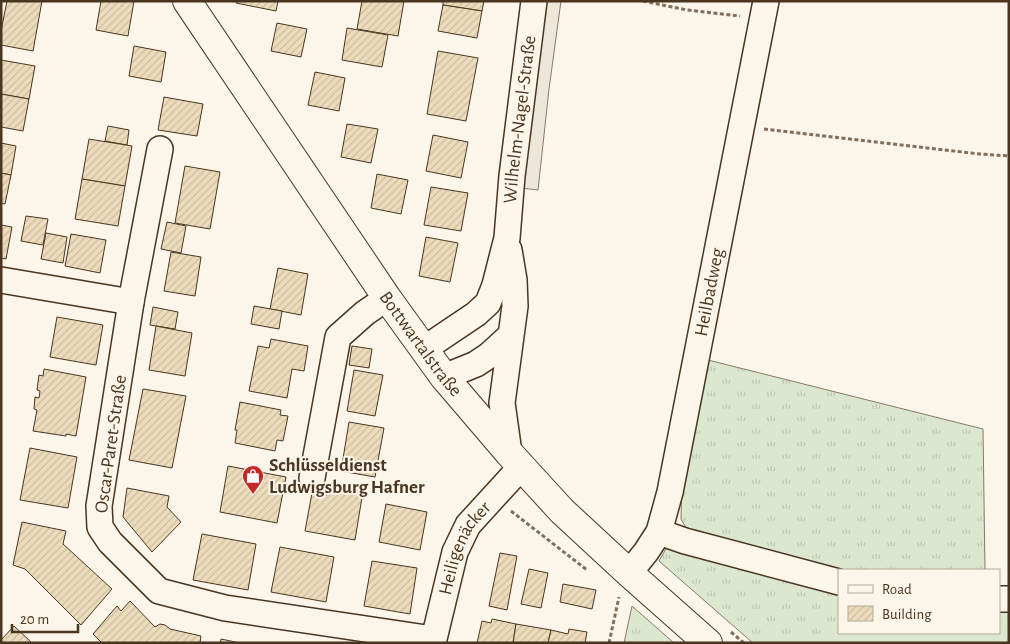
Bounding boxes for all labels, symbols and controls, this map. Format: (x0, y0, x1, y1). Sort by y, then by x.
street label: Wilhelm-Nagel-Straße (500, 34, 539, 204)
street label: Heilbadweg (691, 246, 727, 338)
street label: Bottwartalstraße (376, 288, 466, 400)
street label: Oscar-Paret-Straße (92, 374, 130, 514)
place label: Schlüsseldienst Ludwigsburg Hafner (269, 456, 425, 497)
shop icon: Schlüsseldienst Ludwigsburg Hafner (241, 464, 265, 495)
street label: Heiligenäcker (435, 497, 494, 597)
legend (838, 569, 1000, 634)
text: Road (882, 582, 912, 597)
scale bar (12, 602, 79, 634)
text: Building (882, 607, 932, 622)
text: 20 m (20, 612, 49, 627)

